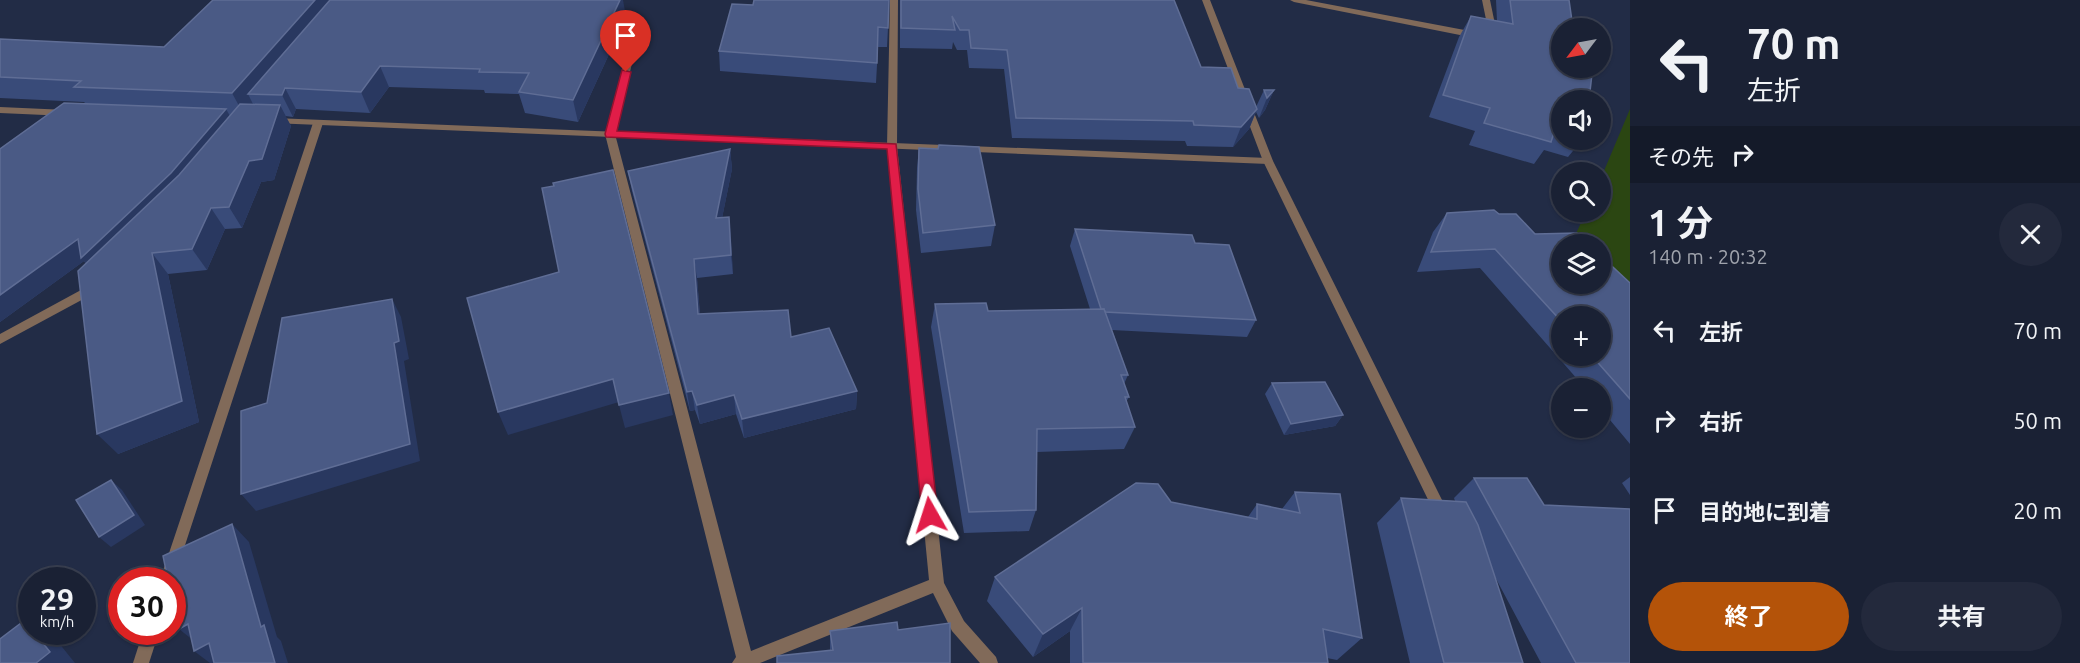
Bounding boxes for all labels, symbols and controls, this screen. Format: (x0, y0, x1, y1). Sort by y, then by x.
pin (600, 10, 651, 72)
north arrow (1551, 18, 1611, 78)
map controls (1551, 18, 1611, 438)
icon: arrive (609, 19, 642, 52)
text: 70 m (1747, 20, 1841, 67)
icon: left (1648, 24, 1726, 102)
text: 左折 (1747, 75, 1801, 105)
button: sound (1551, 90, 1611, 150)
icon: right (1726, 138, 1759, 171)
text: その先 (1648, 144, 1714, 169)
button: search (1551, 162, 1611, 222)
text: 1 分 (1648, 202, 1713, 243)
button: close (1999, 203, 2062, 266)
button: layers (1551, 234, 1611, 294)
text: 140 m · 20:32 (1648, 245, 1768, 268)
button: + (1551, 306, 1611, 366)
icon: left (1648, 314, 1681, 347)
text: 70 m (2013, 318, 2062, 343)
text: 左折 (1699, 319, 1743, 344)
button: − (1551, 378, 1611, 438)
icon: right (1648, 404, 1681, 437)
text: 50 m (2013, 408, 2062, 433)
text: 右折 (1699, 409, 1743, 434)
position arrow (898, 483, 962, 547)
icon: arrive (1648, 494, 1681, 527)
text: 20 m (2013, 498, 2062, 523)
text: 目的地に到着 (1699, 499, 1831, 524)
speed limit sign: 30 (108, 567, 186, 645)
text: 29 (40, 582, 74, 616)
button: 終了 (1648, 582, 1849, 651)
button: 共有 (1861, 582, 2062, 651)
text: km/h (40, 613, 74, 630)

